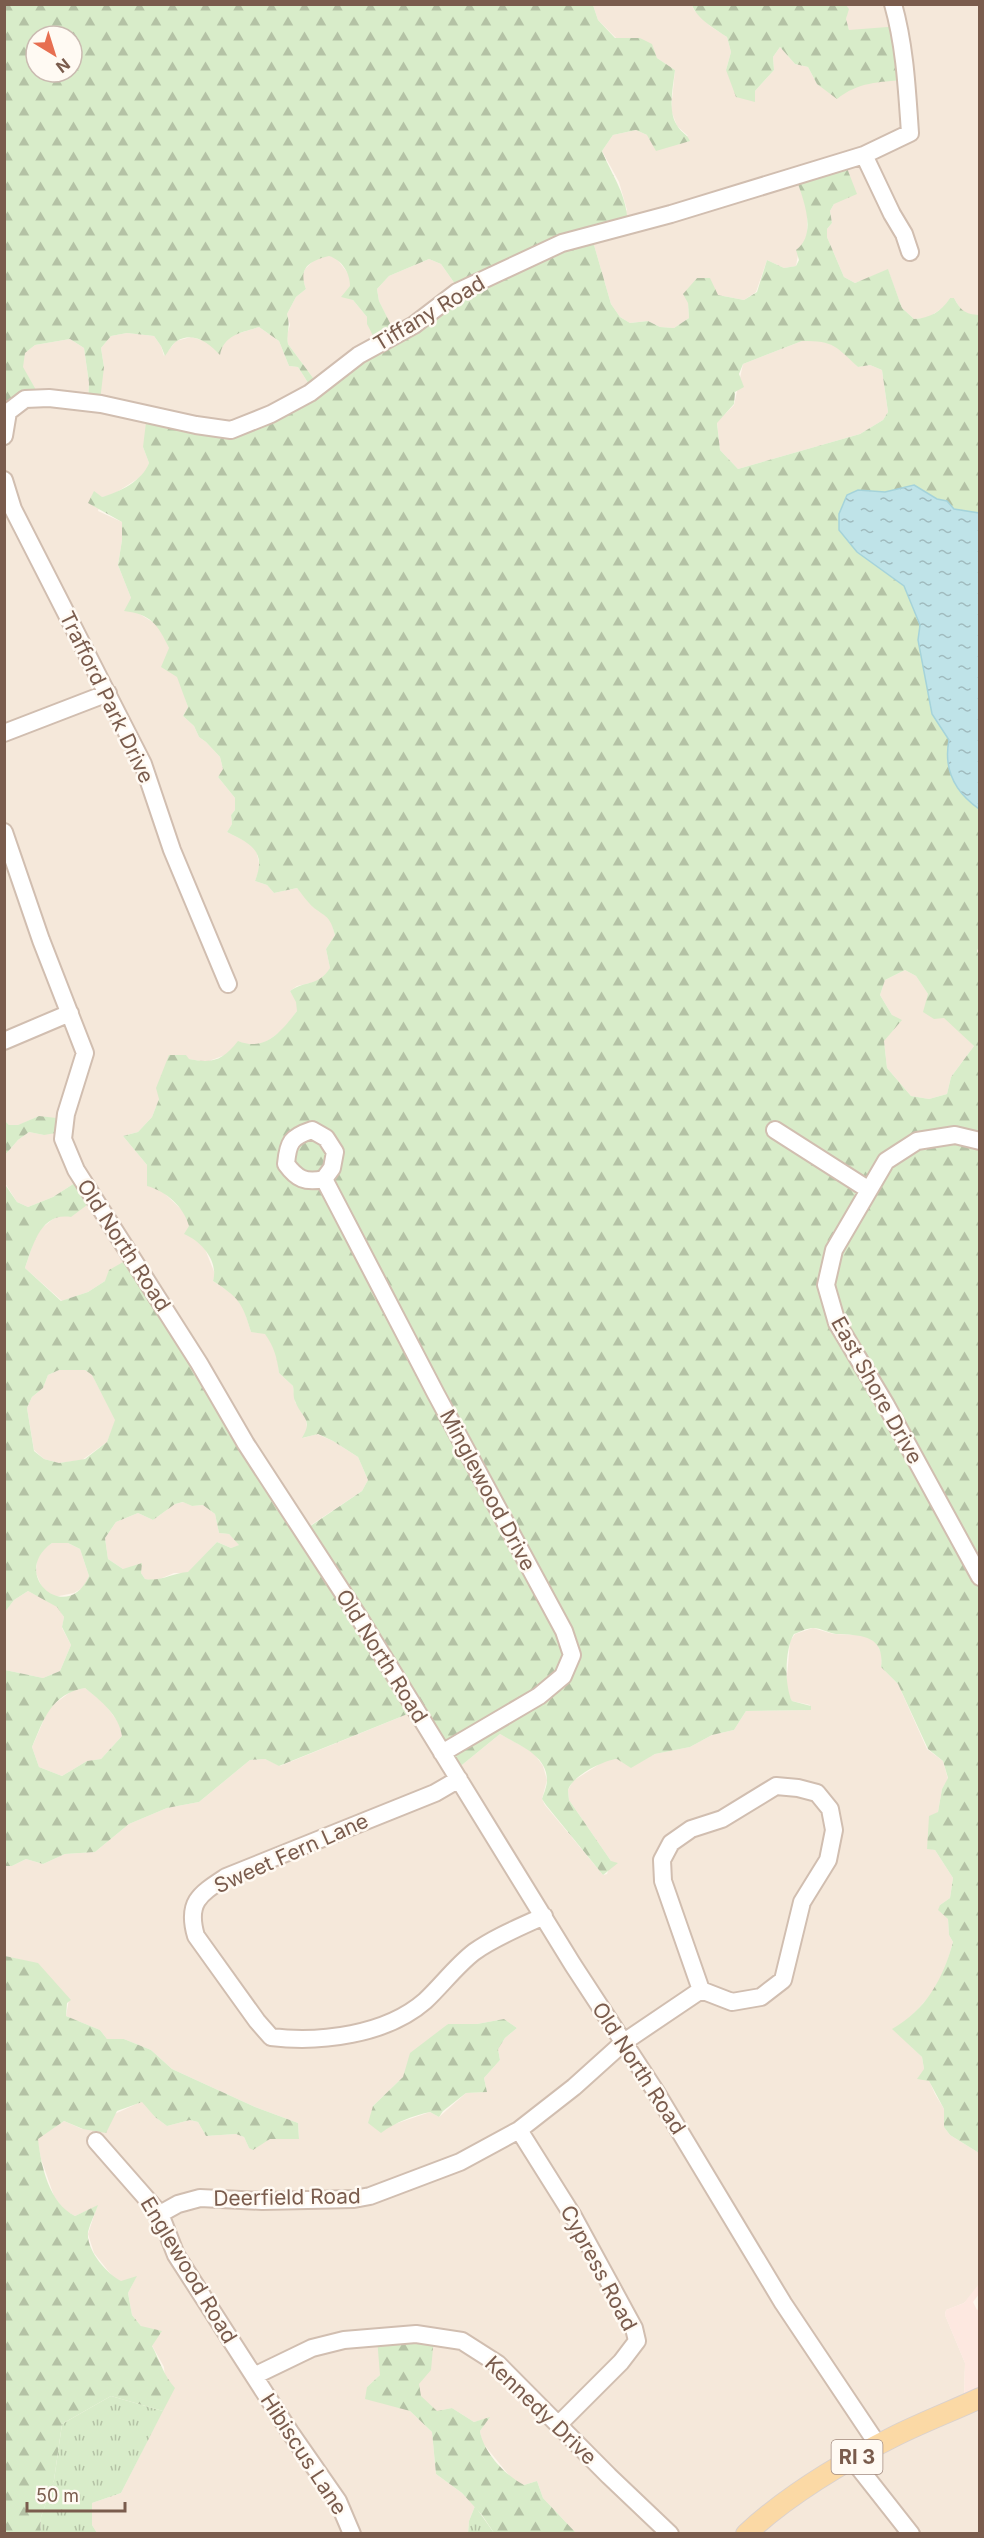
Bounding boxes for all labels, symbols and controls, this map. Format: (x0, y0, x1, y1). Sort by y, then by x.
north arrow (24, 24, 84, 84)
text: N (52, 54, 74, 77)
street label: Tiffany Road (369, 270, 489, 356)
street label: Trafford Park Drive (55, 607, 159, 787)
street label: Old North Road (72, 1174, 176, 1316)
street label: East Shore Drive (826, 1312, 928, 1468)
street label: Minglewood Drive (435, 1405, 541, 1575)
street label: Old North Road (331, 1585, 433, 1727)
street label: Sweet Fern Lane (210, 1808, 372, 1898)
street label: Old North Road (587, 1997, 691, 2139)
street label: Deerfield Road (213, 2183, 361, 2211)
street label: Englewood Road (135, 2192, 243, 2348)
street label: Cypress Road (555, 2201, 643, 2335)
street label: Kennedy Drive (480, 2351, 602, 2469)
street label: Hibiscus Lane (256, 2389, 352, 2519)
road number: RI 3 (832, 2440, 882, 2474)
scale bar (27, 2475, 124, 2513)
text: 50 m (36, 2485, 79, 2506)

